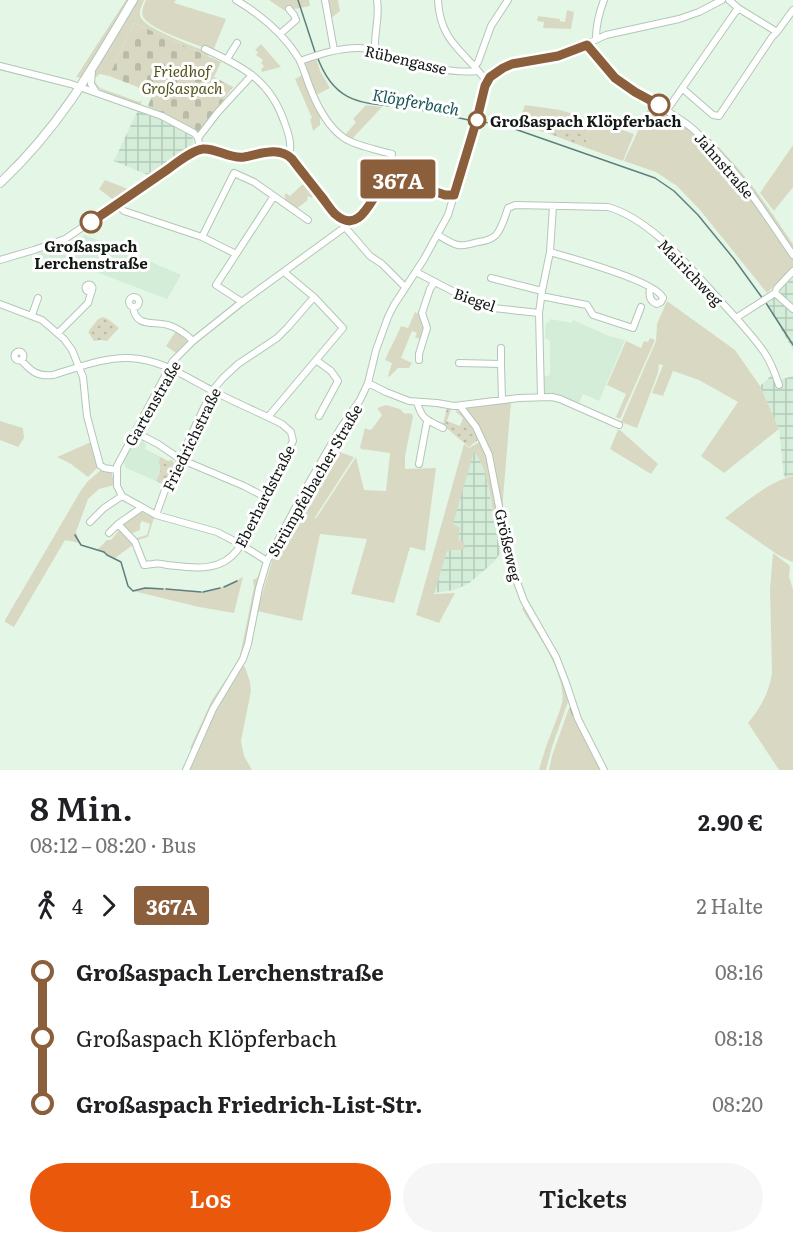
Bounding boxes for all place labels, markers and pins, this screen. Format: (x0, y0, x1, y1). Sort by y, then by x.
unlabelled marker (648, 94, 670, 116)
place label: Großaspach Klöpferbach (490, 109, 682, 132)
marker: Großaspach Klöpferbach (468, 111, 486, 129)
marker: Großaspach Lerchenstraße (80, 211, 102, 233)
place label: Großaspach Lerchenstraße (34, 234, 148, 274)

